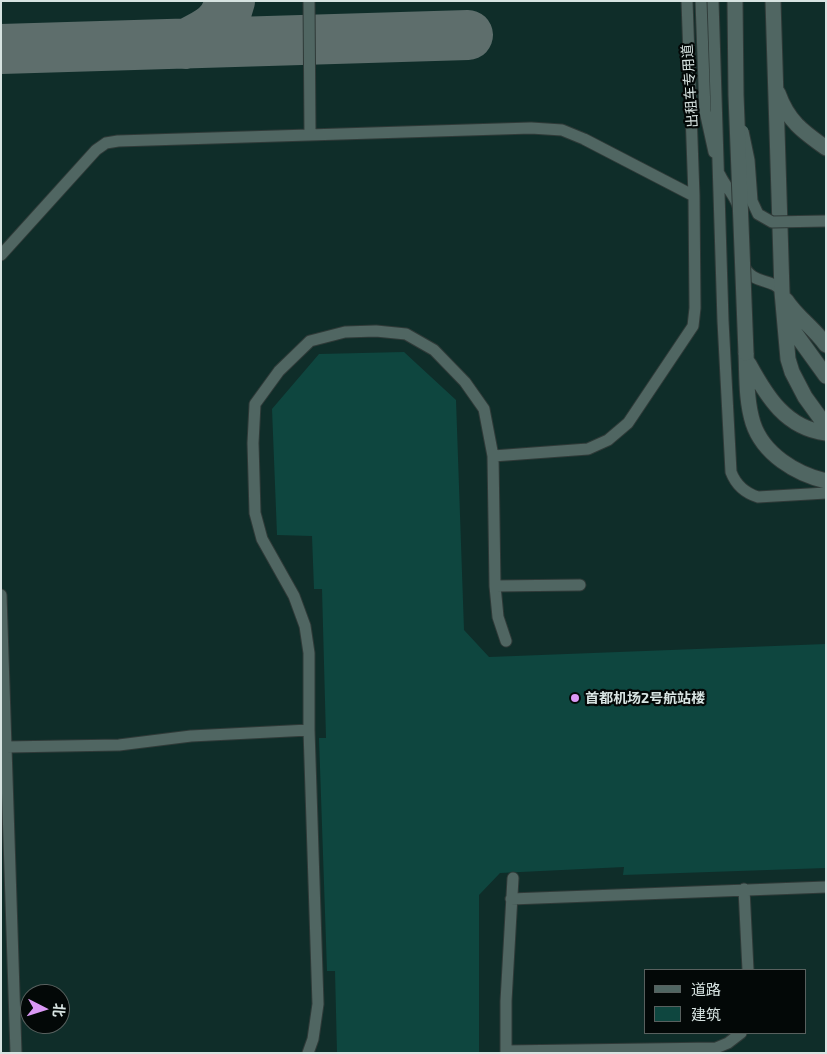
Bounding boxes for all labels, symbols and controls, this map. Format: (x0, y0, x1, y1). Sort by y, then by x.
street label: 出租车专用道 (679, 44, 701, 128)
place label: 首都机场2号航站楼 (585, 690, 705, 706)
marker: 首都机场2号航站楼 (569, 692, 581, 704)
legend (644, 969, 807, 1034)
text: 道路 (691, 980, 721, 998)
north arrow (20, 984, 70, 1034)
text: 北 (50, 1003, 69, 1018)
text: 建筑 (691, 1005, 721, 1023)

